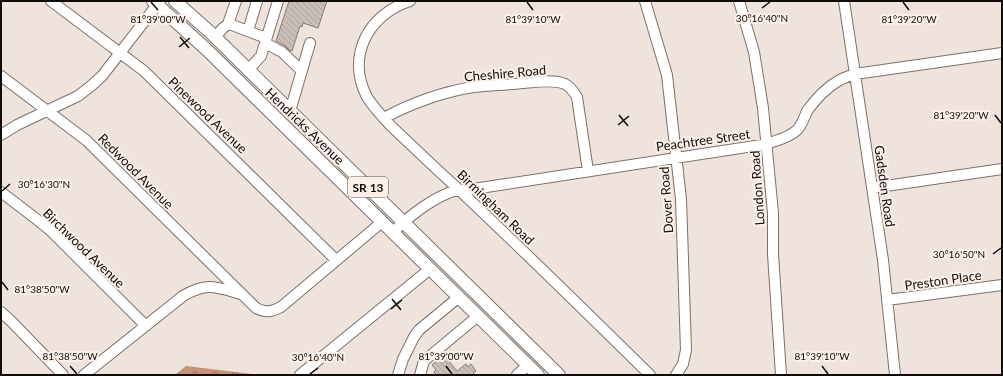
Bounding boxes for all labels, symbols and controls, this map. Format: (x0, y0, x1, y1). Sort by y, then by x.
text: 30°16'40"N (736, 12, 788, 24)
text: 81°39'00"W (130, 13, 186, 25)
text: 81°39'10"W (505, 13, 561, 25)
text: 81°39'20"W (881, 13, 937, 25)
street label: Cheshire Road (463, 61, 547, 85)
street label: Pinewood Avenue (165, 73, 251, 157)
street label: Hendricks Avenue (262, 84, 348, 168)
text: 81°39'20"W (933, 109, 989, 121)
street label: Peachtree Street (655, 125, 751, 155)
street label: Redwood Avenue (95, 130, 177, 212)
street label: Gadsden Road (871, 144, 899, 228)
street label: London Road (746, 150, 768, 226)
street label: Birmingham Road (454, 166, 538, 248)
street label: Dover Road (656, 166, 676, 234)
road number: SR 13 (348, 177, 388, 197)
text: 30°16'30"N (18, 178, 70, 190)
street label: Birchwood Avenue (40, 205, 128, 291)
text: 30°16'50"N (933, 248, 985, 260)
street label: Preston Place (904, 267, 983, 293)
text: 81°38'50"W (14, 283, 70, 295)
text: 81°38'50"W (42, 350, 98, 362)
text: 81°39'00"W (418, 350, 474, 362)
text: 81°39'10"W (794, 350, 850, 362)
text: 30°16'40"N (292, 351, 344, 363)

